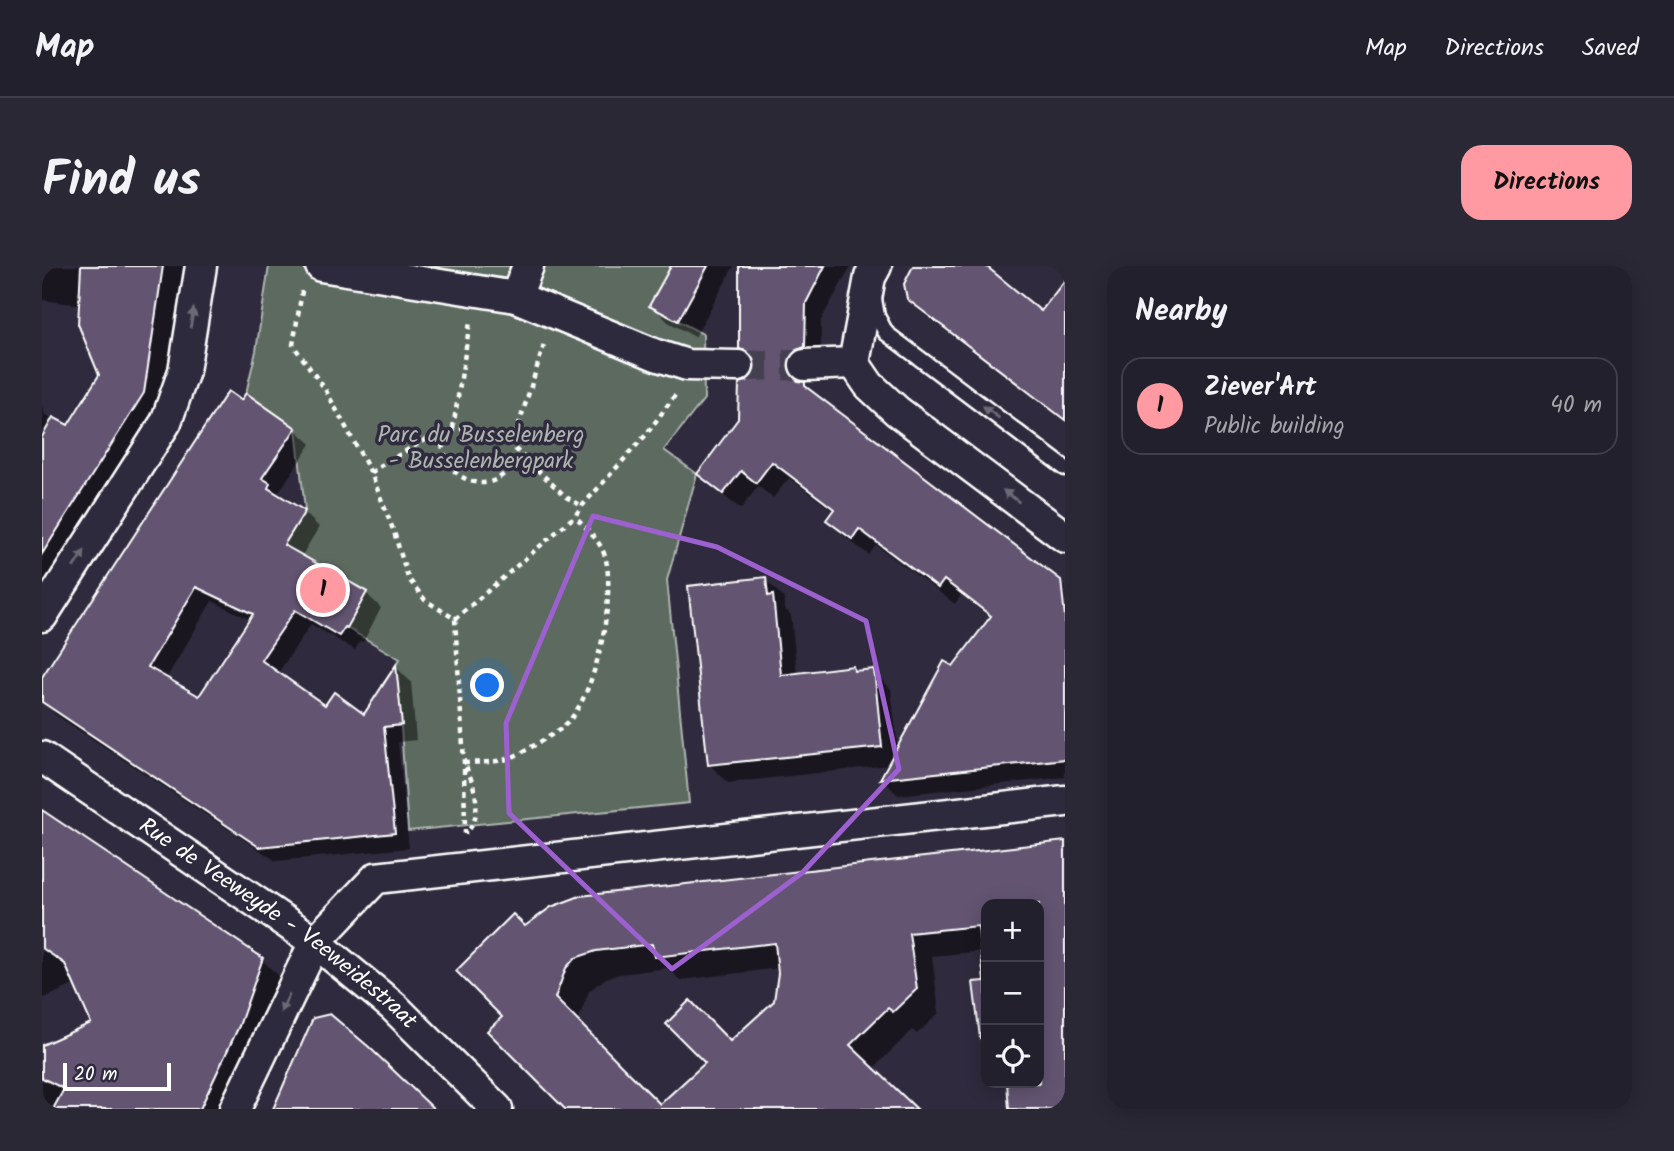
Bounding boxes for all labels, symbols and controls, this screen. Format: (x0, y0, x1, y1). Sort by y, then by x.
text: Map (35, 22, 95, 75)
text: Map (1365, 29, 1407, 68)
text: Directions (1445, 29, 1544, 68)
text: Saved (1582, 29, 1639, 68)
text: Find us (42, 143, 200, 221)
button: Directions (1461, 145, 1632, 220)
text: Nearby (1135, 288, 1227, 336)
one-way arrow (187, 307, 198, 329)
text: Ziever'Art (1204, 367, 1317, 409)
text: 1 (1157, 388, 1163, 424)
text: 40 m (1550, 388, 1602, 424)
one-way arrow (982, 406, 1000, 420)
text: Public building (1204, 409, 1345, 445)
park label: Parc du Busselenberg - Busselenbergpark (378, 418, 584, 480)
one-way arrow (1001, 489, 1020, 503)
one-way arrow (72, 549, 85, 568)
pin: 1 (300, 564, 346, 616)
your location (470, 668, 504, 702)
street label: Rue de Veeweyde - Veeweidestraat (131, 809, 426, 1039)
map controls (981, 899, 1044, 1088)
button: + (981, 899, 1044, 962)
button: − (981, 962, 1044, 1025)
one-way arrow (279, 993, 291, 1013)
button: locate (981, 1025, 1044, 1088)
scale bar (63, 1060, 172, 1092)
text: 20 m (74, 1060, 117, 1090)

